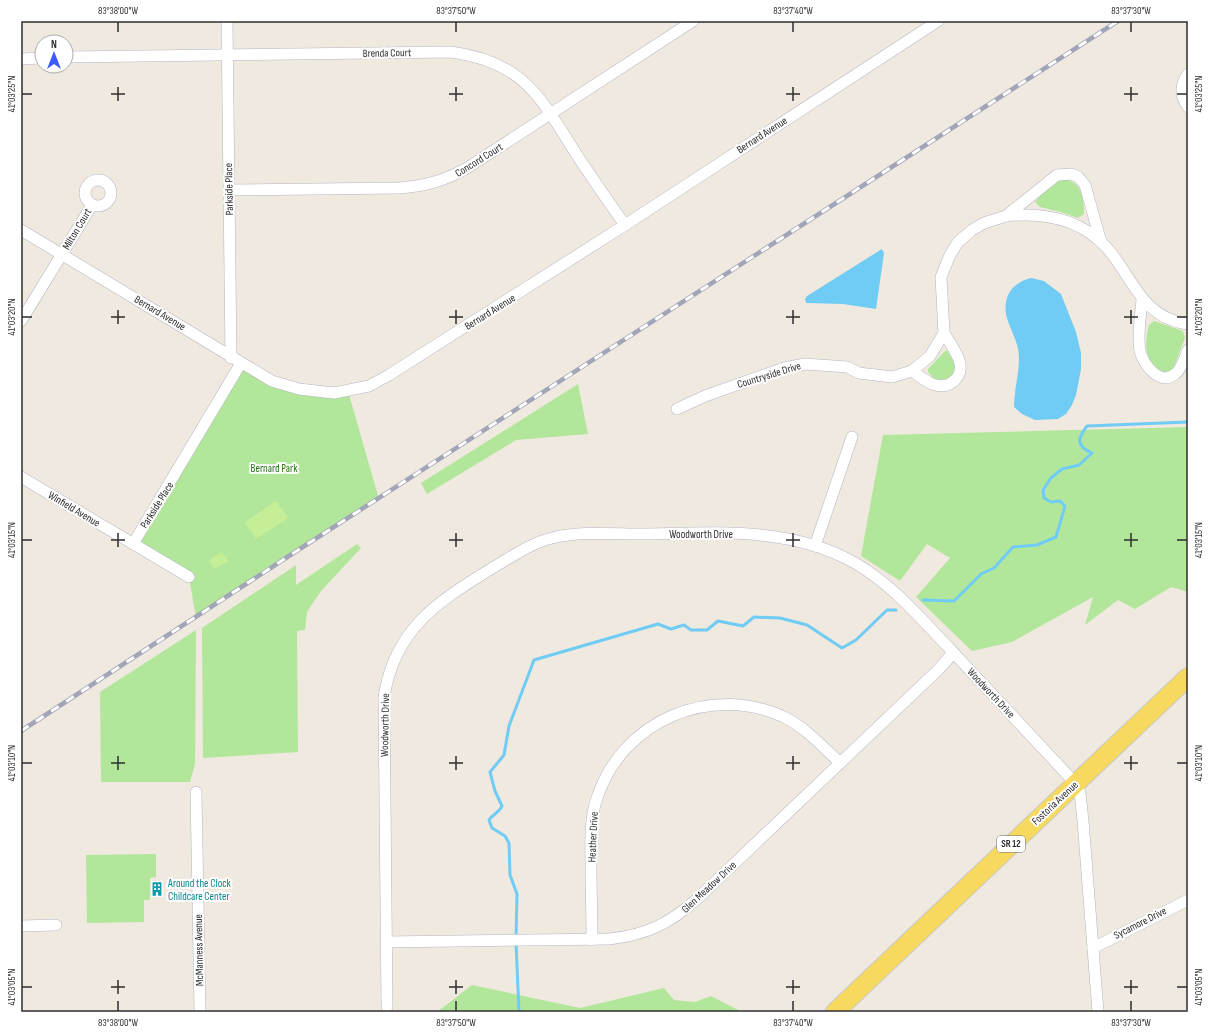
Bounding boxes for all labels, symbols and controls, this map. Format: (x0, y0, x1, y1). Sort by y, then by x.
text: 83°38'00"W (98, 5, 138, 17)
text: 83°37'50"W (436, 5, 476, 17)
text: 83°37'40"W (773, 5, 813, 17)
text: 83°37'30"W (1111, 5, 1151, 17)
north arrow (34, 34, 74, 74)
text: N (51, 38, 57, 51)
street label: Brenda Court (363, 46, 412, 60)
text: 41°03'25"N (6, 76, 18, 112)
text: 41°03'25"N (1193, 76, 1205, 112)
street label: Bernard Avenue (734, 114, 790, 156)
street label: Concord Court (453, 140, 506, 180)
street label: Parkside Place (222, 163, 236, 215)
street label: Milton Court (60, 205, 95, 252)
street label: Bernard Avenue (462, 291, 518, 333)
street label: Bernard Avenue (132, 293, 188, 333)
text: 41°03'20"N (6, 299, 18, 336)
text: 41°03'20"N (1193, 299, 1205, 336)
street label: Countryside Drive (736, 359, 802, 391)
park label: Bernard Park (251, 462, 298, 475)
street label: Parkside Place (138, 479, 176, 531)
street label: Winfield Avenue (46, 488, 102, 530)
text: 41°03'15"N (6, 522, 18, 558)
text: 41°03'15"N (1193, 522, 1205, 558)
street label: Woodworth Drive (669, 528, 733, 541)
street label: Woodworth Drive (965, 665, 1017, 721)
street label: Woodworth Drive (378, 693, 392, 757)
text: 41°03'10"N (6, 745, 18, 781)
text: 41°03'10"N (1193, 745, 1205, 781)
street label: Fostoria Avenue (1029, 778, 1081, 828)
street label: Heather Drive (585, 811, 601, 863)
road number: SR 12 (997, 836, 1025, 852)
street label: Glen Meadow Drive (679, 858, 739, 916)
place label: Around the Clock Childcare Center (167, 877, 232, 903)
building icon: Around the Clock Childcare Center (149, 881, 165, 897)
street label: Sycamore Drive (1112, 904, 1168, 942)
street label: McManness Avenue (192, 914, 206, 986)
text: 41°03'05"N (6, 969, 18, 1005)
text: 41°03'05"N (1193, 969, 1205, 1005)
text: 83°38'00"W (98, 1017, 138, 1029)
text: 83°37'50"W (436, 1017, 476, 1029)
text: 83°37'40"W (773, 1017, 813, 1029)
text: 83°37'30"W (1111, 1017, 1151, 1029)

